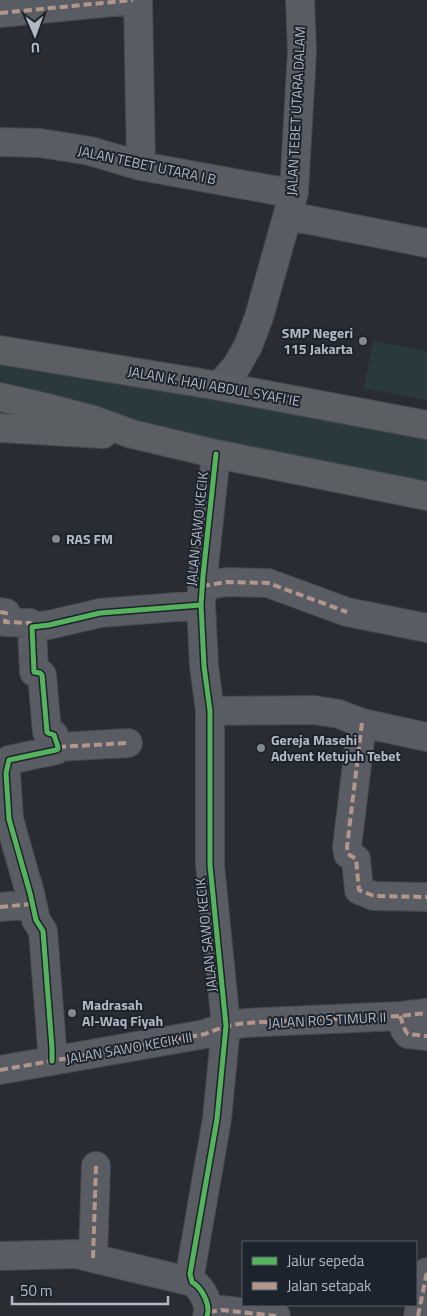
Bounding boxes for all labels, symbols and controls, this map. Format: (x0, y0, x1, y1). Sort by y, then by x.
north arrow (10, 10, 60, 60)
street label: JALAN TEBET UTARA DALAM (281, 26, 310, 196)
text: U (31, 38, 40, 59)
street label: JALAN TEBET UTARA I B (76, 140, 218, 189)
place label: SMP Negeri 115 Jakarta (282, 322, 353, 359)
marker: SMP Negeri 115 Jakarta (357, 335, 369, 347)
street label: JALAN K. HAJI ABDUL SYAFI'IE (126, 360, 302, 411)
street label: JALAN SAWO KECIK (180, 471, 213, 587)
place label: RAS FM (66, 528, 113, 549)
marker: RAS FM (50, 533, 62, 545)
place label: Gereja Masehi Advent Ketujuh Tebet (271, 729, 401, 766)
marker: Gereja Masehi Advent Ketujuh Tebet (255, 742, 267, 754)
street label: JALAN SAWO KECIK (189, 877, 222, 993)
place label: Madrasah Al-Waq Fiyah (82, 994, 163, 1031)
street label: JALAN ROS TIMUR II (267, 1006, 387, 1033)
marker: Madrasah Al-Waq Fiyah (66, 1007, 78, 1019)
street label: JALAN SAWO KECIK III (64, 1026, 194, 1069)
legend (242, 1241, 417, 1306)
text: Jalur sepeda (287, 1249, 365, 1272)
scale bar (12, 1274, 169, 1306)
text: Jalan setapak (287, 1274, 371, 1297)
text: 50 m (20, 1279, 53, 1302)

